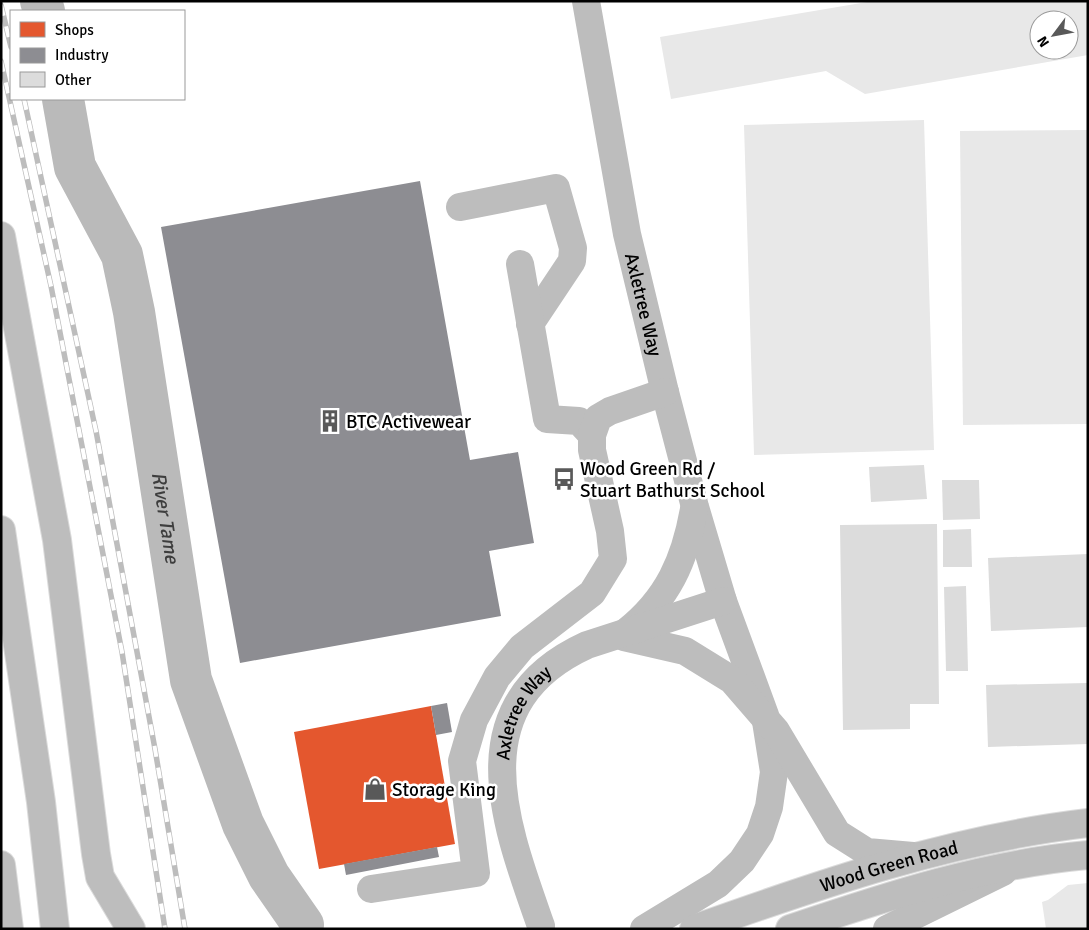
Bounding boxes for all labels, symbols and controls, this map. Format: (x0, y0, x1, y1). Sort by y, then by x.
legend (10, 10, 185, 100)
north arrow (1029, 10, 1079, 60)
text: Shops (55, 21, 94, 39)
text: N (1034, 33, 1053, 50)
text: Industry (55, 46, 108, 64)
text: Other (55, 71, 92, 89)
street label: Axletree Way (619, 251, 667, 359)
building icon: BTC Activewear (317, 408, 343, 434)
place label: BTC Activewear (346, 410, 471, 434)
place label: Wood Green Rd / Stuart Bathurst School (580, 457, 765, 503)
bus stop icon: Wood Green Rd / Stuart Bathurst School (551, 466, 577, 492)
water label: River Tame (146, 470, 185, 566)
street label: Axletree Way (491, 660, 556, 761)
shop icon: Storage King (362, 776, 388, 802)
place label: Storage King (392, 778, 496, 802)
street label: Wood Green Road (817, 836, 961, 898)

